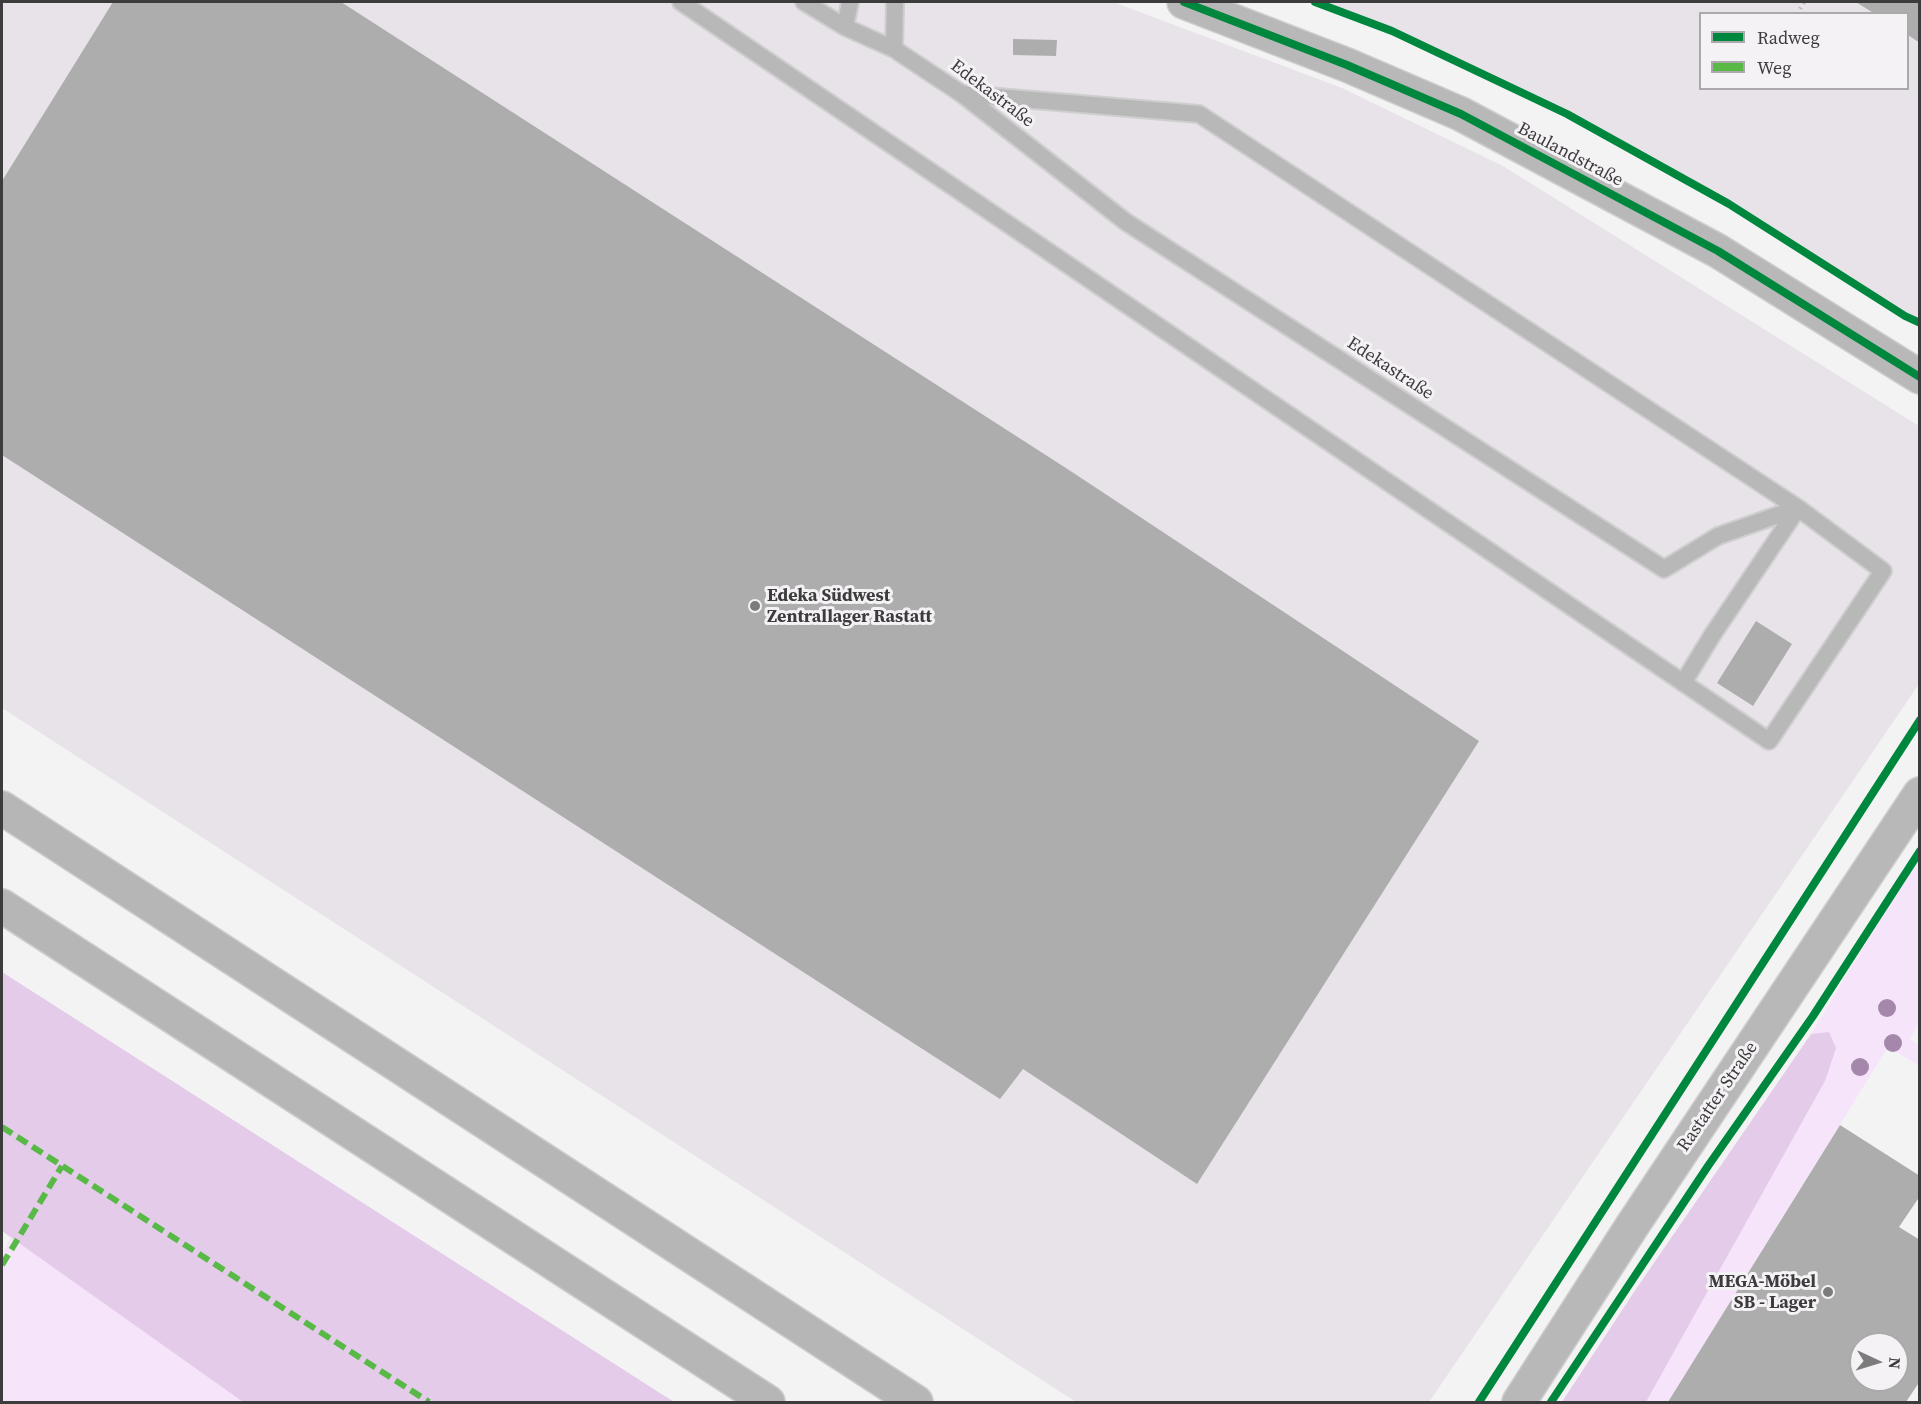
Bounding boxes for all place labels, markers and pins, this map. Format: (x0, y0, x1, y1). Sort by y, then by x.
place label: Edeka Südwest Zentrallager Rastatt (767, 585, 932, 628)
marker: Edeka Südwest Zentrallager Rastatt (748, 599, 762, 613)
place label: MEGA-Möbel SB - Lager (1708, 1271, 1816, 1314)
marker: MEGA-Möbel SB - Lager (1821, 1285, 1835, 1299)

